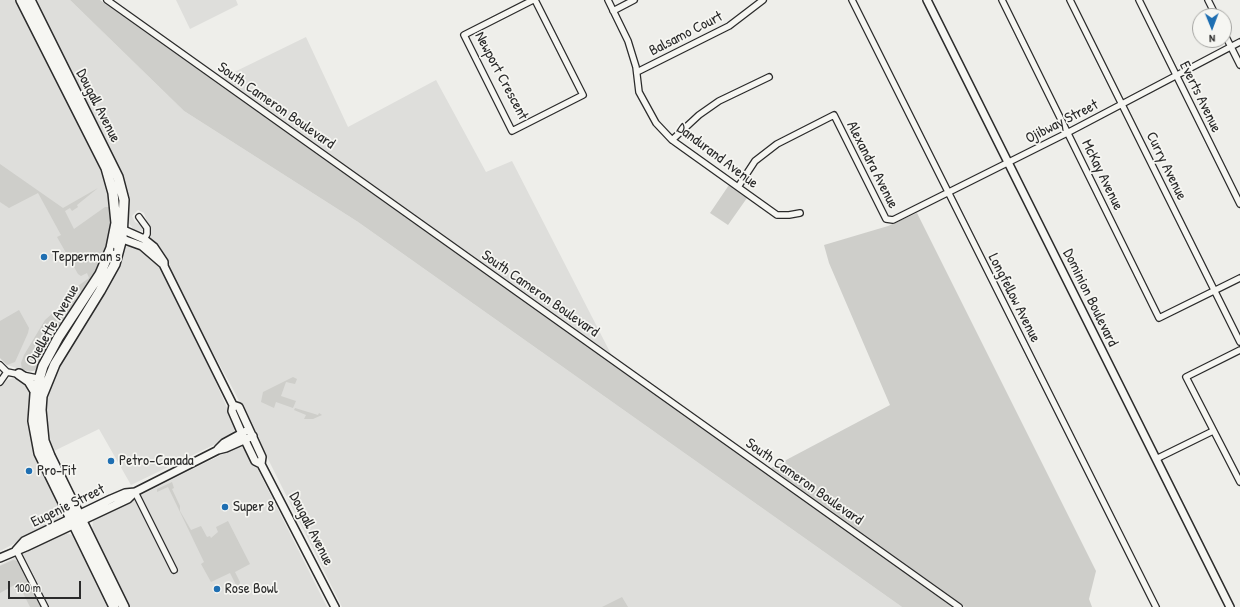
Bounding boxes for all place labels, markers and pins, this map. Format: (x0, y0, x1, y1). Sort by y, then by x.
place label: Tepperman's (52, 248, 121, 266)
marker: Tepperman's (39, 252, 49, 262)
place label: Petro-Canada (119, 452, 194, 470)
marker: Petro-Canada (106, 456, 116, 466)
place label: Pro-Fit (37, 462, 76, 480)
marker: Pro-Fit (24, 466, 34, 476)
place label: Super 8 (233, 498, 274, 516)
marker: Super 8 (220, 502, 230, 512)
place label: Rose Bowl (225, 580, 278, 598)
marker: Rose Bowl (212, 584, 222, 594)

